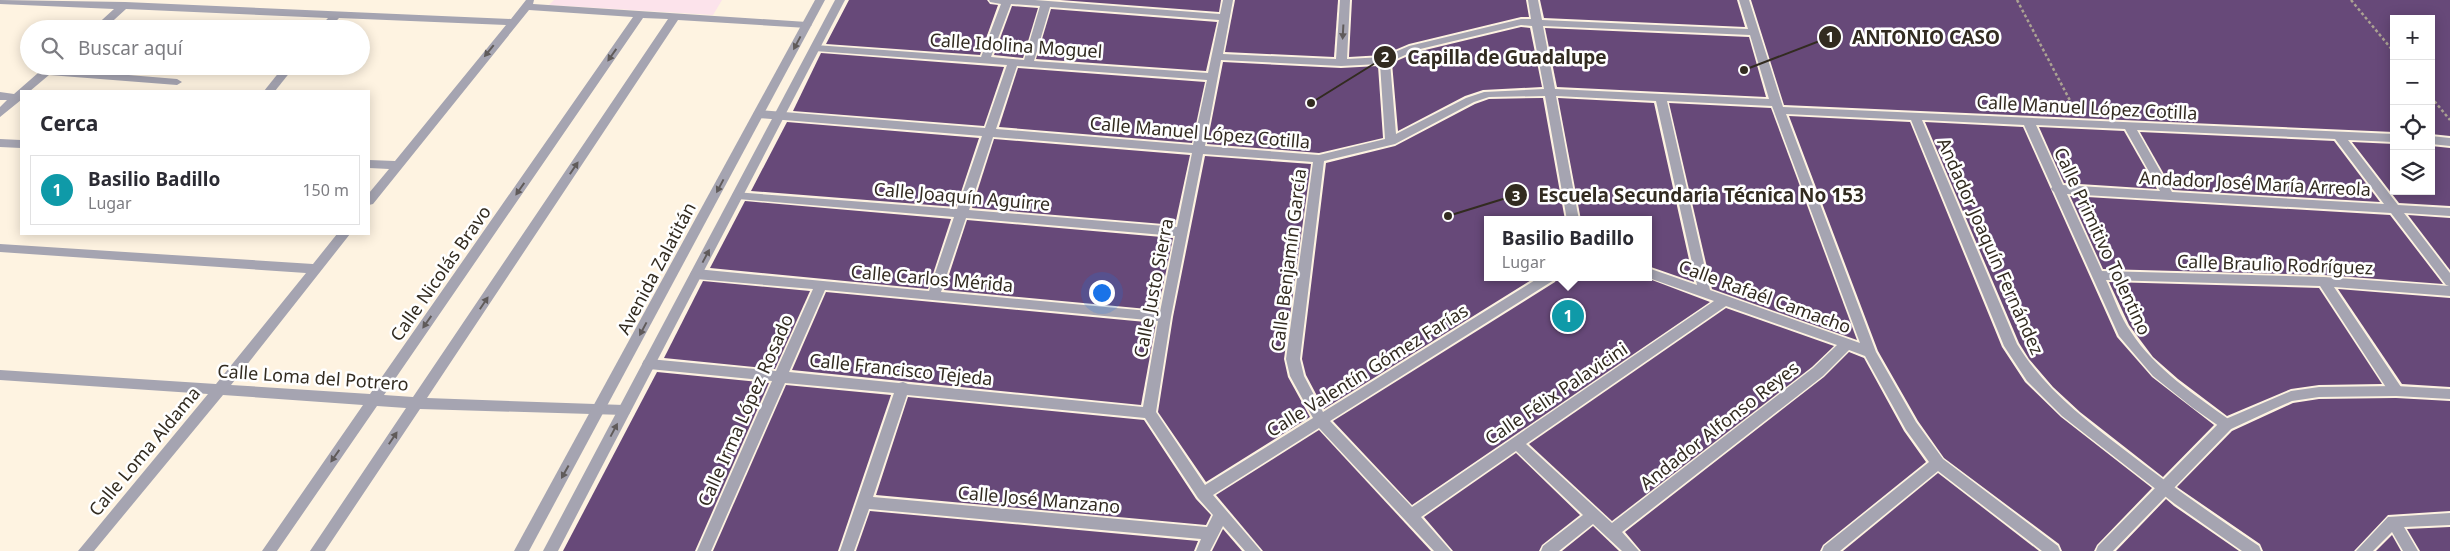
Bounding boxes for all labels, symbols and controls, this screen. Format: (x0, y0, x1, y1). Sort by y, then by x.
map controls (2390, 15, 2435, 195)
button: + (2390, 15, 2435, 60)
search box (20, 20, 370, 75)
callout: ANTONIO CASO (1817, 20, 2010, 54)
one-way arrow (1339, 24, 1347, 40)
text: ANTONIO CASO (1852, 24, 2000, 50)
text: 1 (1826, 26, 1834, 46)
street label: Calle Idolina Moguel (929, 27, 1103, 63)
icon: search (38, 34, 66, 62)
text: Buscar aquí (78, 35, 183, 61)
one-way arrow (793, 36, 801, 50)
callout: Capilla de Guadalupe (1372, 40, 1617, 74)
one-way arrow (484, 44, 495, 57)
text: Capilla de Guadalupe (1407, 44, 1607, 70)
text: 2 (1381, 46, 1390, 66)
one-way arrow (607, 48, 617, 62)
button: − (2390, 60, 2435, 105)
street label: Calle Manuel López Cotilla (1976, 89, 2198, 125)
button: locate (2390, 105, 2435, 150)
text: Cerca (40, 109, 98, 137)
street label: Calle Manuel López Cotilla (1089, 110, 1311, 154)
street label: Andador Joaquín Fernández (1932, 134, 2050, 358)
street label: Calle Primitivo Tolentino (2049, 143, 2157, 339)
button: layers (2390, 150, 2435, 195)
one-way arrow (569, 161, 579, 175)
street label: Andador José María Arreola (2138, 165, 2372, 201)
text: Basilio Badillo (88, 166, 220, 192)
street label: Calle Benjamín García (1265, 167, 1311, 353)
street label: Calle Joaquín Aguirre (873, 176, 1051, 216)
callout: Escuela Secundaria Técnica No 153 (1503, 178, 1874, 212)
text: 1 (52, 179, 62, 201)
text: 150 m (302, 179, 349, 201)
one-way arrow (716, 179, 725, 193)
one-way arrow (515, 182, 525, 196)
text: Escuela Secundaria Técnica No 153 (1538, 182, 1864, 208)
text: 3 (1512, 185, 1520, 205)
text: Lugar (88, 192, 132, 214)
street label: Avenida Zalatitán (611, 198, 701, 338)
street label: Calle Nicolás Bravo (384, 200, 496, 346)
street label: Calle Justo Sierra (1128, 216, 1178, 360)
popup (1484, 216, 1652, 281)
text: Basilio Badillo (1502, 225, 1634, 251)
one-way arrow (702, 248, 710, 263)
street label: Calle Braulio Rodríguez (2176, 249, 2374, 279)
text: Lugar (1502, 251, 1546, 273)
street label: Calle Rafaél Camacho (1676, 254, 1854, 338)
street label: Calle Carlos Mérida (850, 259, 1014, 297)
your location (1089, 280, 1115, 306)
one-way arrow (479, 296, 489, 310)
pin: 1 (1552, 297, 1584, 335)
street label: Calle Valentín Gómez Farías (1262, 298, 1472, 442)
street label: Calle Irma López Rosado (692, 310, 798, 510)
one-way arrow (422, 316, 432, 329)
one-way arrow (639, 322, 647, 336)
street label: Calle Félix Palavicini (1480, 336, 1632, 450)
street label: Calle Francisco Tejeda (808, 347, 994, 391)
street label: Andador Alfonso Reyes (1635, 355, 1803, 495)
street label: Calle Loma del Potrero (217, 358, 409, 396)
street label: Calle Loma Aldama (83, 381, 205, 521)
one-way arrow (610, 423, 618, 438)
one-way arrow (388, 431, 398, 445)
one-way arrow (330, 449, 340, 463)
one-way arrow (561, 464, 569, 479)
street label: Calle José Manzano (957, 480, 1121, 518)

